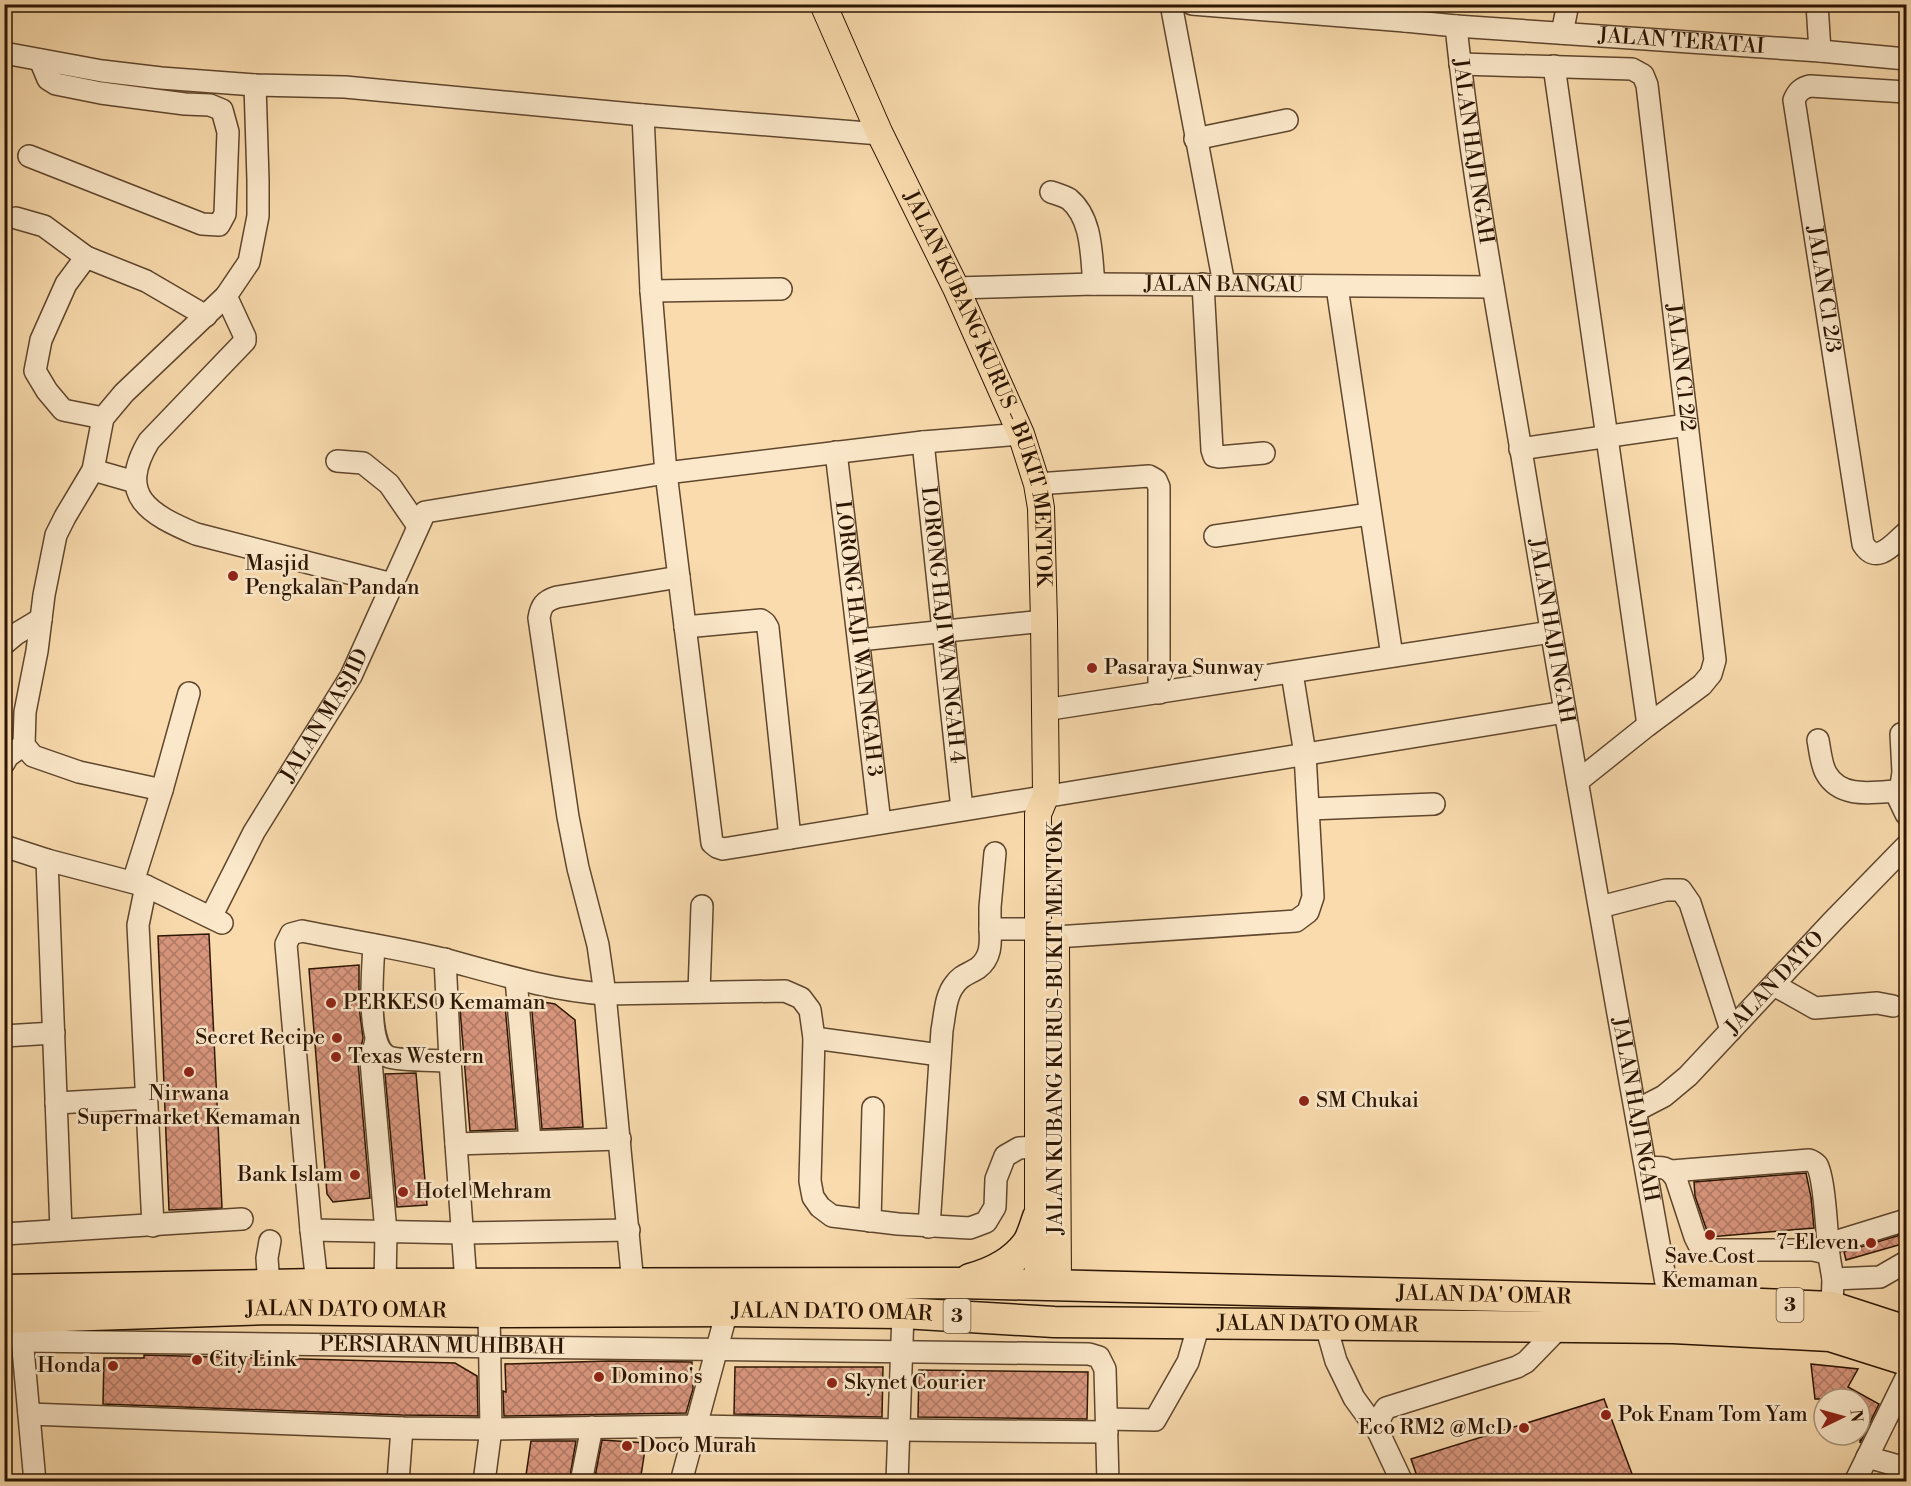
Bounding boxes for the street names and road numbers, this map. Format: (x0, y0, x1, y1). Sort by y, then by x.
street label: JALAN TERATAI (1597, 23, 1765, 60)
street label: JALAN HAJI NGAH (1447, 56, 1499, 246)
street label: JALAN KUBANG KURUS - BUKIT MENTOK (897, 186, 1056, 589)
street label: JALAN C1 2/3 (1801, 223, 1846, 354)
street label: JALAN BANGAU (1143, 271, 1304, 299)
street label: JALAN C1 2/2 (1660, 302, 1701, 433)
street label: LORONG HAJI WAN NGAH 4 (915, 485, 970, 765)
street label: LORONG HAJI WAN NGAH 3 (829, 499, 887, 778)
street label: JALAN HAJI NGAH (1523, 536, 1580, 725)
street label: JALAN MASJID (275, 645, 375, 788)
street label: JALAN KUBANG KURUS-BUKIT MENTOK (1043, 820, 1069, 1236)
street label: JALAN DATO (1719, 926, 1830, 1041)
street label: JALAN HAJI NGAH (1606, 1015, 1664, 1204)
street label: JALAN DA' OMAR (1395, 1280, 1572, 1311)
road number: 3 (1776, 1288, 1804, 1322)
street label: JALAN DATO OMAR (244, 1296, 447, 1324)
street label: JALAN DATO OMAR (730, 1298, 933, 1328)
road number: 3 (944, 1299, 970, 1333)
street label: JALAN DATO OMAR (1216, 1311, 1419, 1339)
street label: PERSIARAN MUHIBBAH (319, 1332, 565, 1361)

